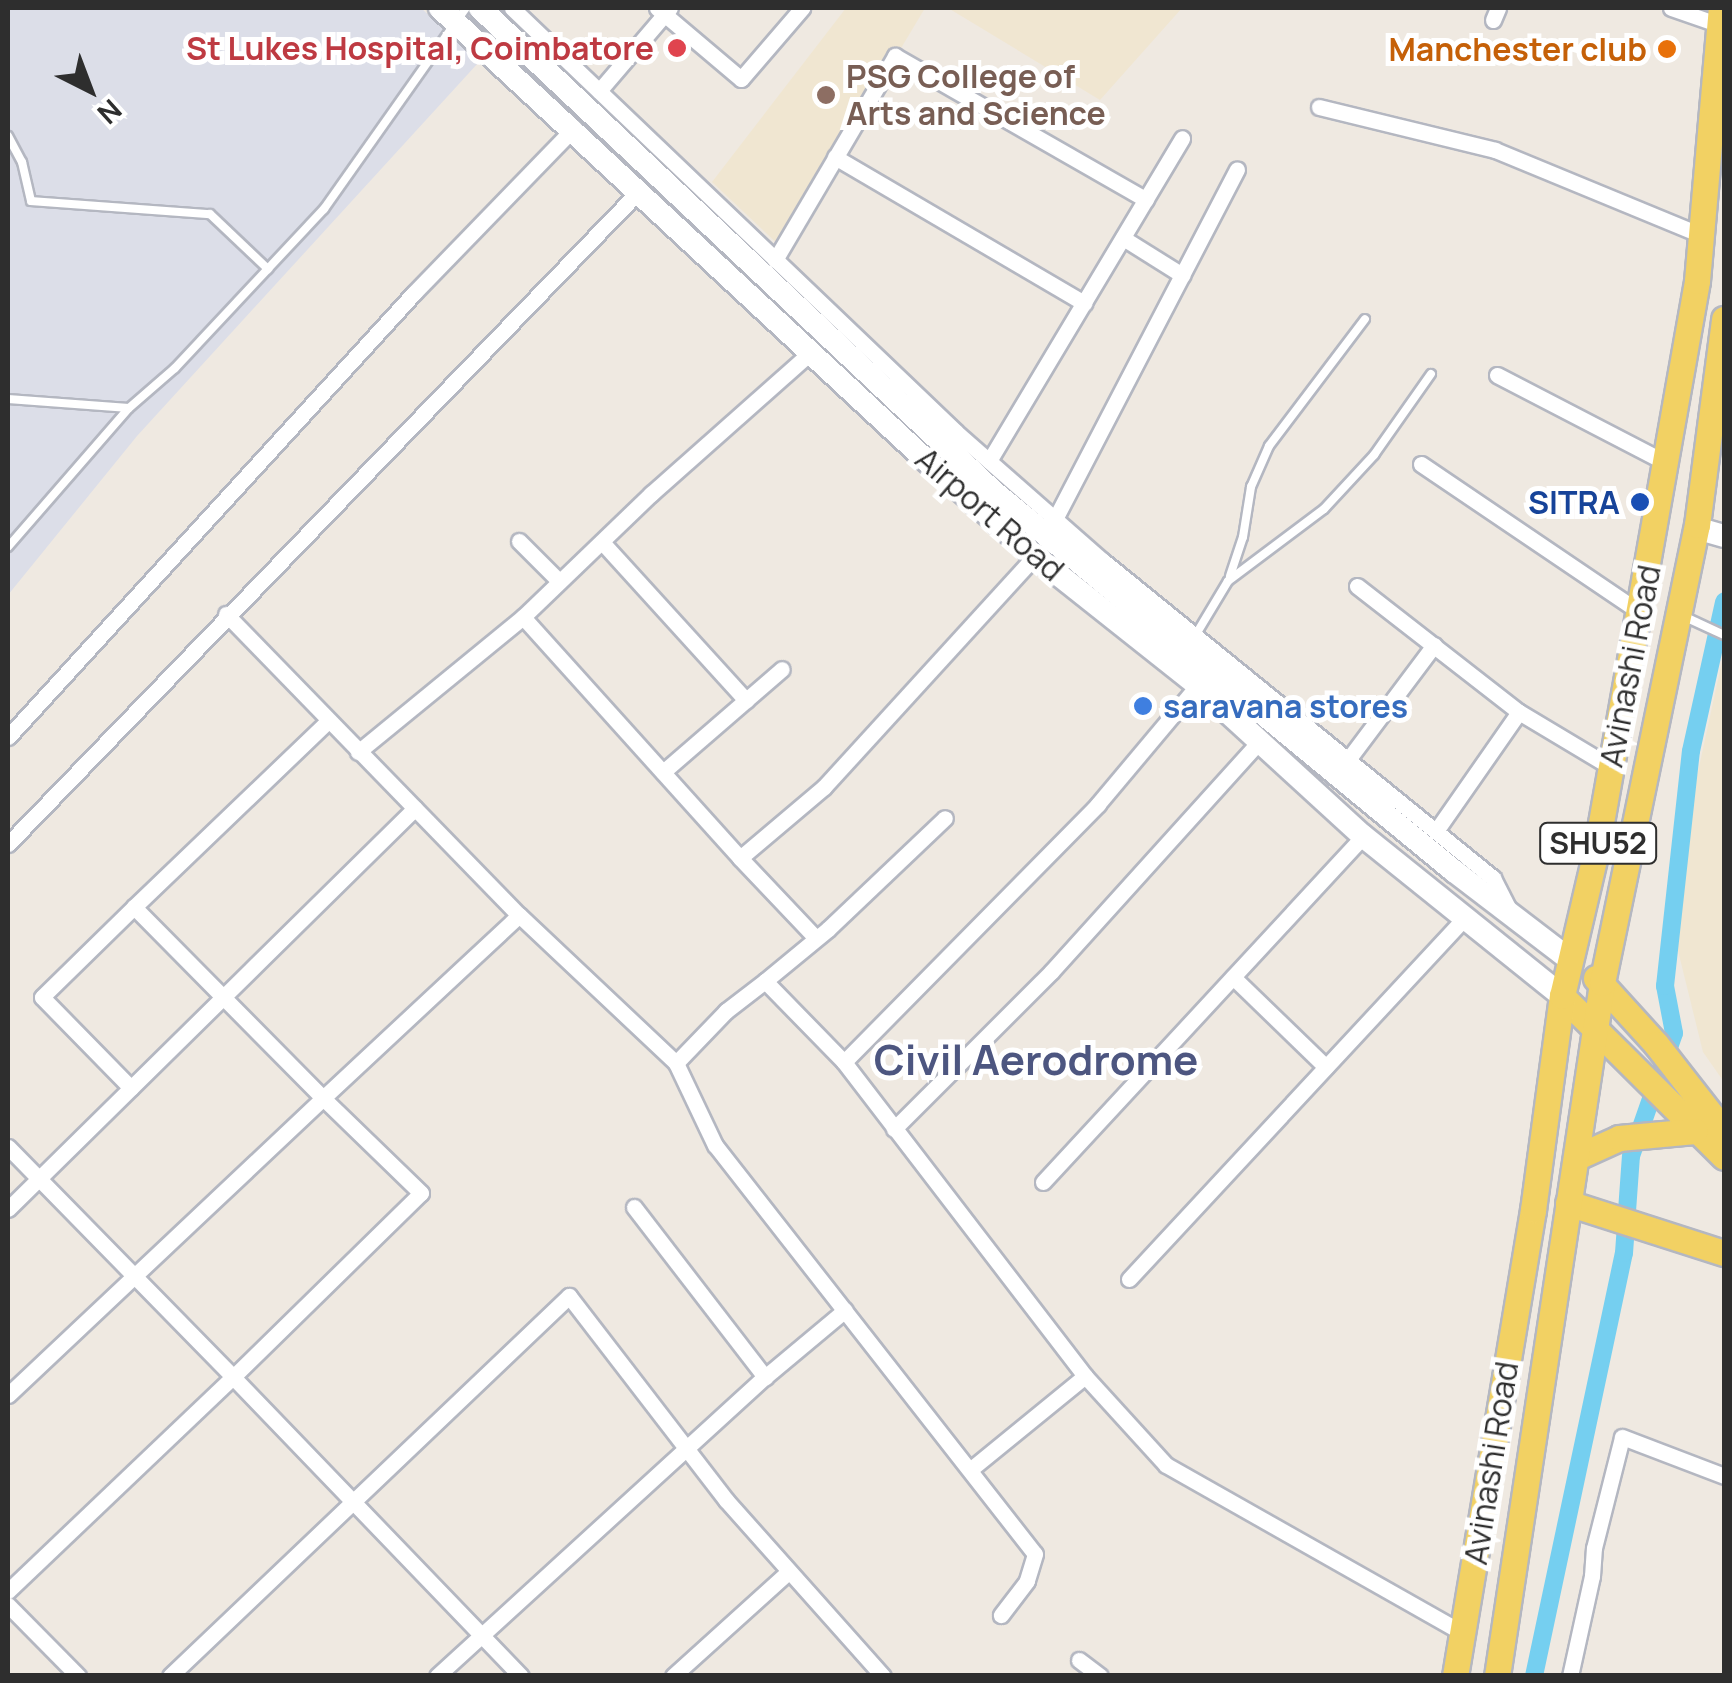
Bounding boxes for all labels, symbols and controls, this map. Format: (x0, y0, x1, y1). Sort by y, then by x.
place label: St Lukes Hospital, Coimbatore (186, 29, 654, 67)
place label: Manchester club (1388, 30, 1647, 68)
marker: St Lukes Hospital, Coimbatore (664, 35, 690, 61)
marker: Manchester club (1656, 38, 1678, 60)
north arrow (40, 40, 140, 140)
place label: PSG College of Arts and Science (846, 58, 1106, 133)
marker: PSG College of Arts and Science (815, 84, 837, 106)
text: N (90, 91, 130, 133)
street label: Airport Road (908, 439, 1072, 589)
place label: SITRA (1528, 483, 1620, 521)
marker: SITRA (1629, 491, 1651, 513)
street label: Avinashi Road (1592, 562, 1668, 770)
place label: saravana stores (1163, 687, 1408, 725)
marker: saravana stores (1132, 695, 1154, 717)
road number: SHU52 (1538, 818, 1658, 868)
district label: Civil Aerodrome (874, 1034, 1198, 1084)
street label: Avinashi Road (1456, 1359, 1526, 1567)

